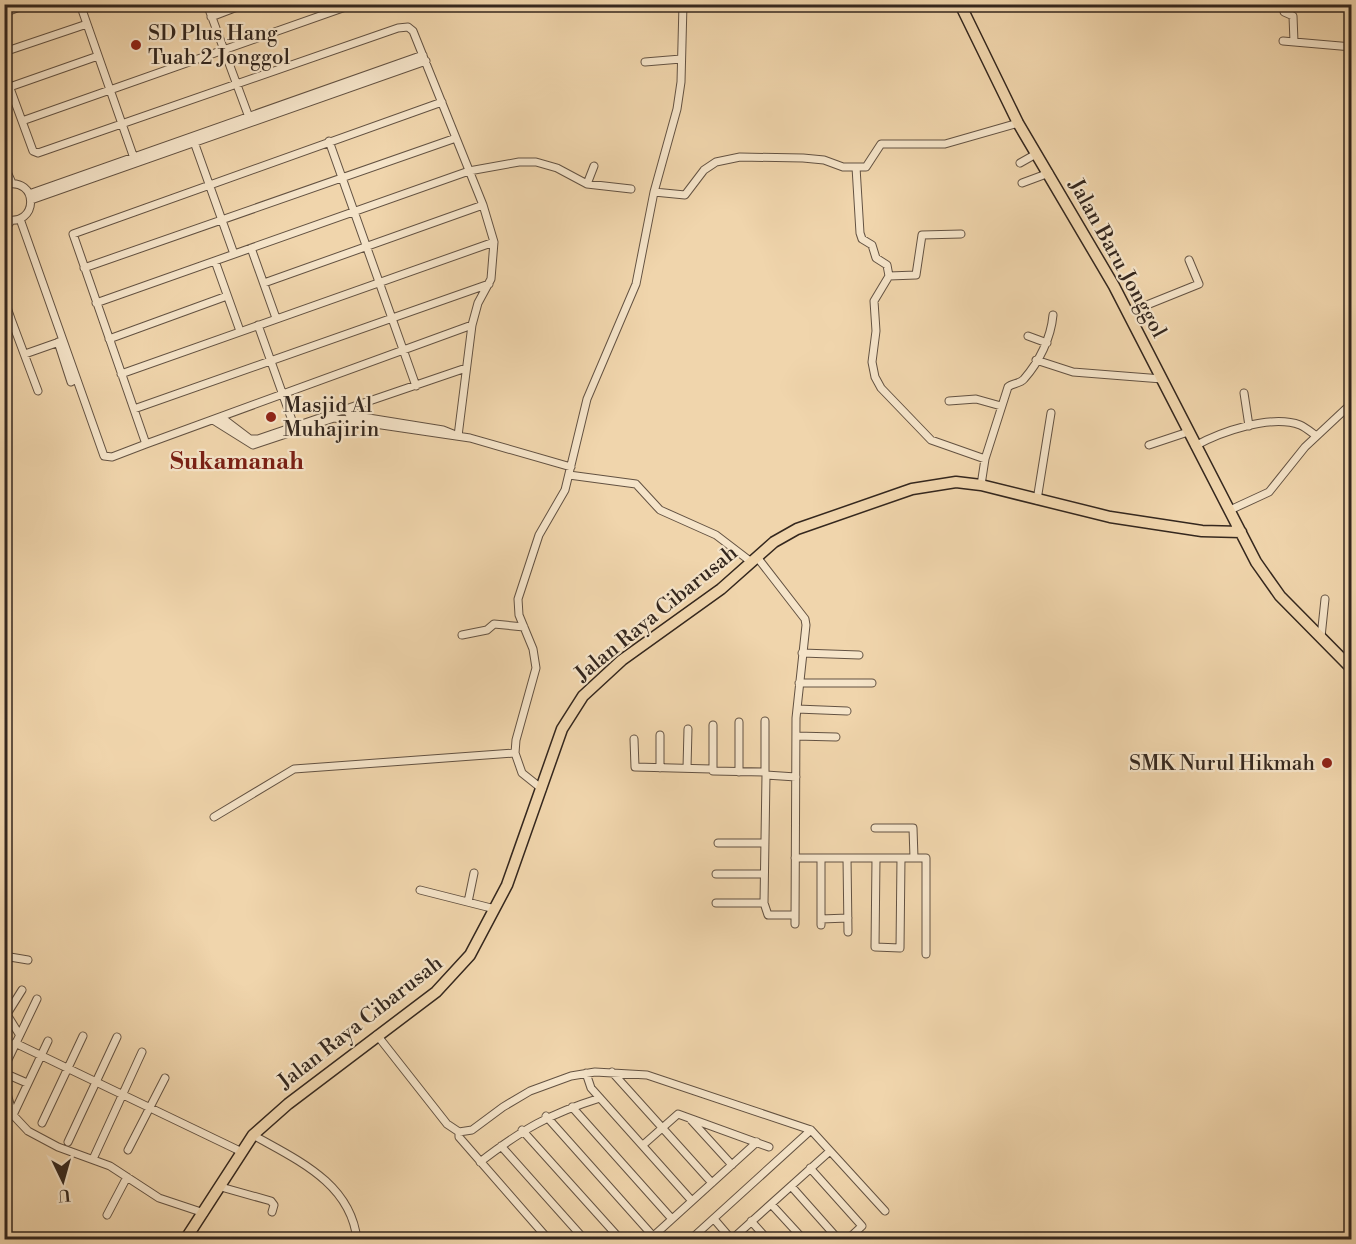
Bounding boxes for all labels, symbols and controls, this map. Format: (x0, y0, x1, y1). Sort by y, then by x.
place label: SD Plus Hang Tuah 2 Jonggol (148, 21, 290, 71)
marker: SD Plus Hang Tuah 2 Jonggol (129, 38, 143, 52)
street label: Jalan Baru Jonggol (1062, 174, 1172, 342)
place label: Masjid Al Muhajirin (283, 393, 380, 443)
marker: Masjid Al Muhajirin (264, 410, 278, 424)
district label: Sukamanah (170, 447, 304, 477)
street label: Jalan Raya Cibarusah (569, 540, 744, 688)
place label: SMK Nurul Hikmah (1129, 751, 1315, 777)
marker: SMK Nurul Hikmah (1320, 756, 1334, 770)
street label: Jalan Raya Cibarusah (272, 950, 448, 1096)
north arrow (33, 1151, 93, 1211)
text: U (57, 1184, 71, 1206)

